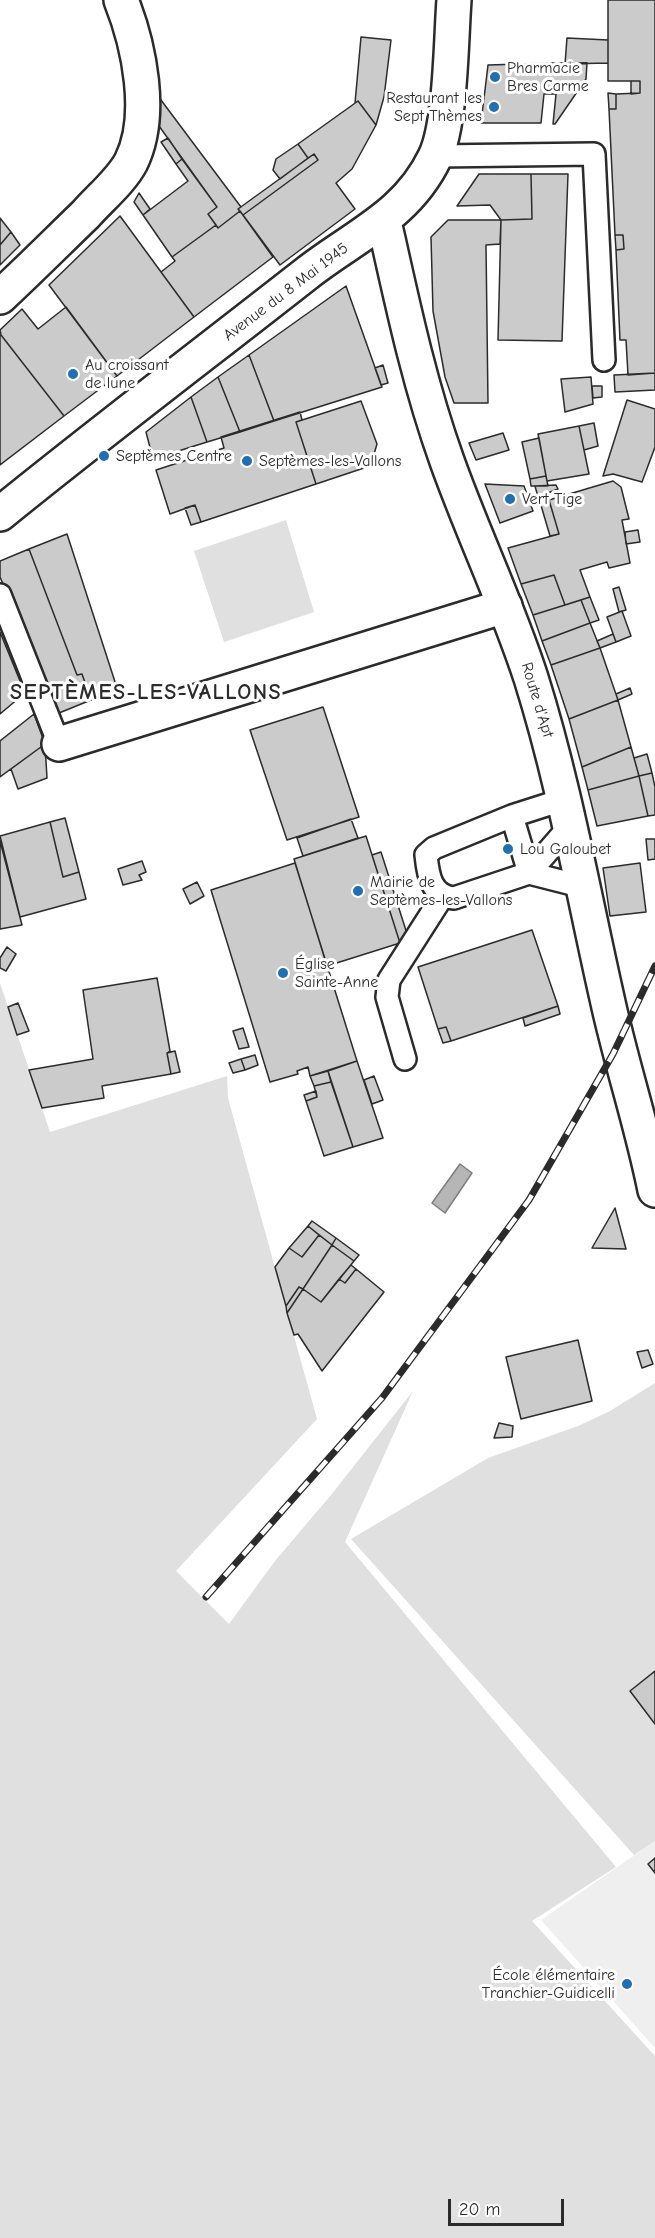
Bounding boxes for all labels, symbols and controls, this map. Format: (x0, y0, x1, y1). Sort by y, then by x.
place label: Pharmacie Bres Carme (507, 58, 589, 96)
marker: Pharmacie Bres Carme (488, 70, 502, 84)
place label: Restaurant les Sept Thèmes (386, 88, 482, 126)
marker: Restaurant les Sept Thèmes (487, 100, 501, 114)
street label: Avenue du 8 Mai 1945 (220, 239, 352, 345)
place label: Au croissant de lune (85, 355, 169, 393)
marker: Au croissant de lune (66, 367, 80, 381)
place label: Septèmes Centre (116, 446, 232, 466)
marker: Septèmes Centre (97, 449, 111, 463)
place label: Septèmes-les-Vallons (259, 451, 401, 471)
marker: Septèmes-les-Vallons (240, 454, 254, 468)
place label: Vert Tige (522, 489, 582, 509)
marker: Vert Tige (503, 492, 517, 506)
street label: Route d'Apt (517, 660, 557, 740)
district label: SEPTÈMES-LES-VALLONS (10, 680, 282, 706)
place label: Lou Galoubet (520, 839, 611, 859)
marker: Lou Galoubet (501, 842, 515, 856)
place label: Mairie de Septèmes-les-Vallons (370, 872, 512, 910)
marker: Mairie de Septèmes-les-Vallons (351, 884, 365, 898)
place label: Église Sainte-Anne (295, 954, 378, 992)
marker: Église Sainte-Anne (276, 966, 290, 980)
place label: École élémentaire Tranchier-Guidicelli (482, 1965, 615, 2003)
marker: École élémentaire Tranchier-Guidicelli (620, 1977, 634, 1991)
scale bar (451, 2187, 566, 2225)
text: 20 m (459, 2199, 500, 2220)

